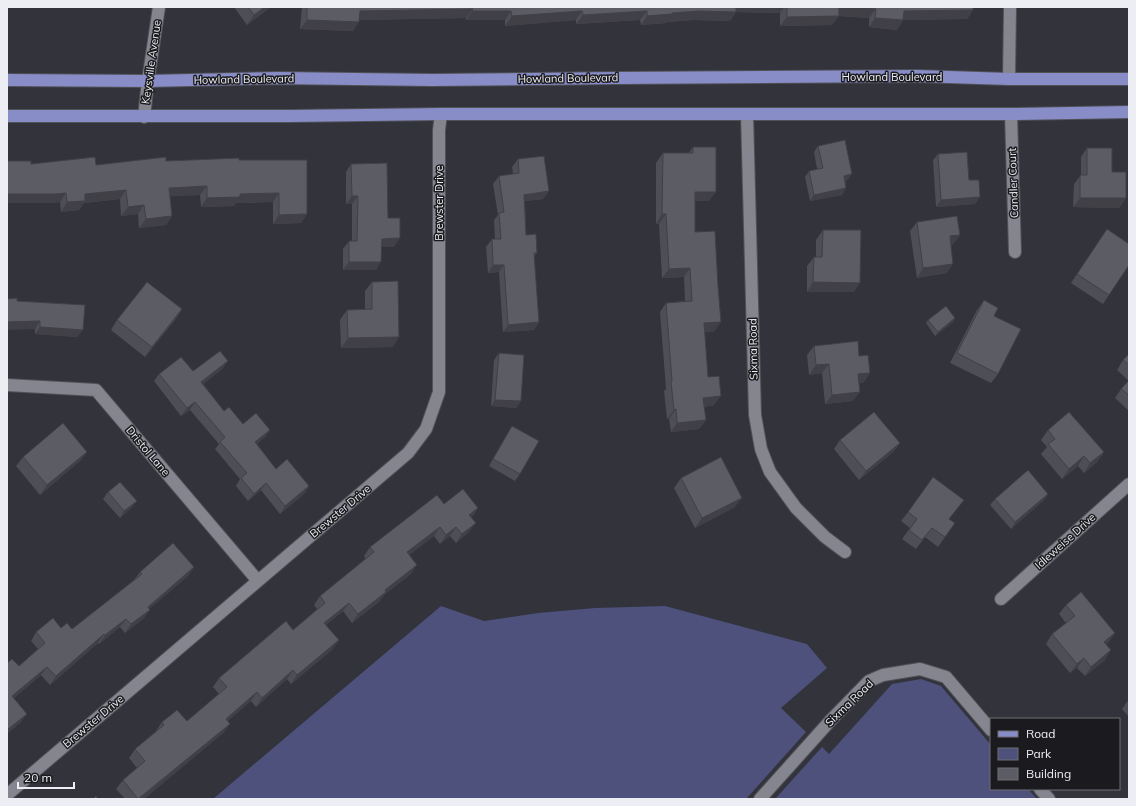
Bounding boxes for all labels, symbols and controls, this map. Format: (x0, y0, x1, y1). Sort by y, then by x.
street label: Keysville Avenue (138, 19, 164, 105)
street label: Howland Boulevard (517, 70, 619, 86)
street label: Howland Boulevard (842, 70, 942, 84)
street label: Howland Boulevard (193, 71, 295, 87)
street label: Candler Court (1005, 147, 1021, 218)
street label: Brewster Drive (432, 165, 446, 241)
street label: Sixma Road (745, 318, 761, 380)
street label: Dristol Lane (123, 423, 173, 479)
street label: Brewster Drive (307, 481, 373, 541)
street label: Idleweise Drive (1032, 510, 1098, 572)
street label: Sixma Road (822, 677, 876, 729)
street label: Brewster Drive (60, 691, 126, 751)
legend (990, 718, 1120, 790)
text: Road (1026, 726, 1055, 741)
text: Park (1026, 746, 1052, 761)
scale bar (18, 764, 74, 790)
text: Building (1026, 766, 1071, 781)
text: 20 m (24, 770, 52, 785)

